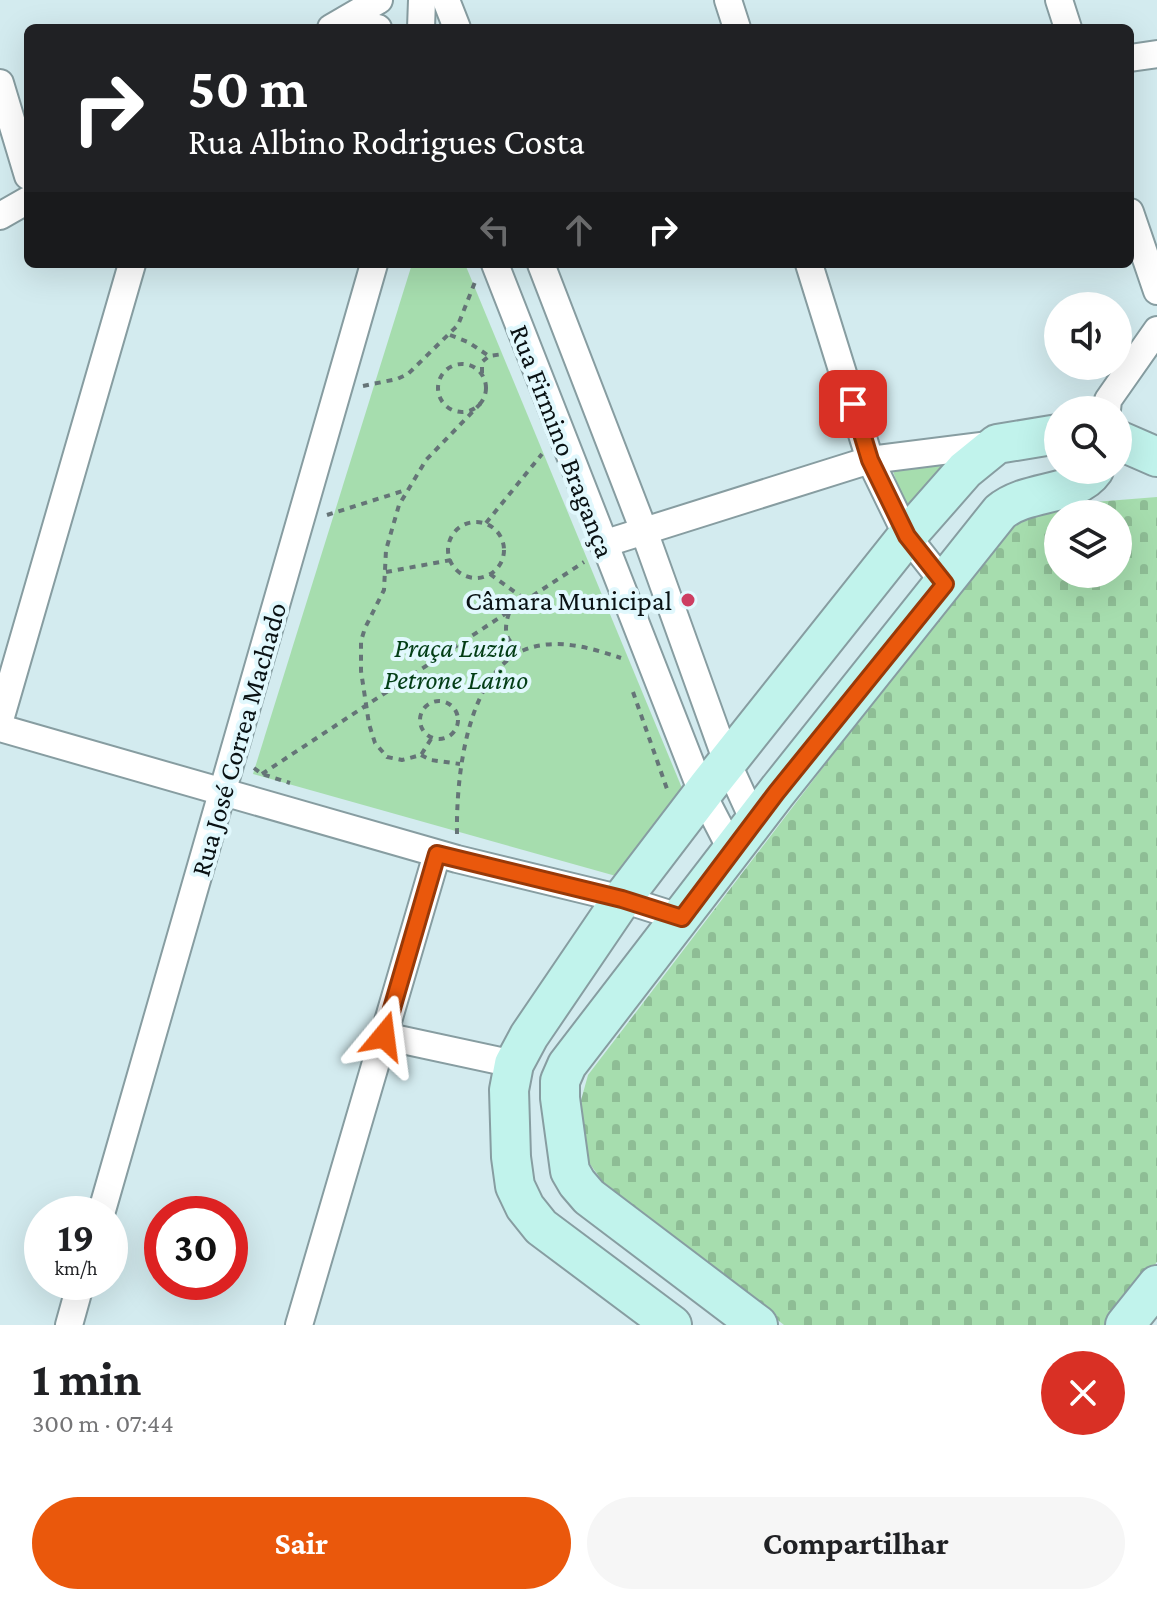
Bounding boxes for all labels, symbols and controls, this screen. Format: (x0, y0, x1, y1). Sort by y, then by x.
icon: right (56, 56, 160, 160)
text: 50 m (188, 57, 308, 119)
text: Rua Albino Rodrigues Costa (188, 122, 585, 162)
icon: left (473, 208, 517, 252)
icon: ahead (557, 208, 601, 252)
icon: right (641, 208, 685, 252)
map controls (1044, 292, 1132, 588)
button: sound (1044, 292, 1132, 380)
street label: Rua Firmino Bragança (504, 320, 621, 562)
pin (819, 370, 887, 438)
icon: arrive (831, 382, 875, 426)
button: search (1044, 396, 1132, 484)
button: layers (1044, 500, 1132, 588)
place label: Câmara Municipal (465, 585, 672, 616)
marker: Câmara Municipal (679, 591, 697, 609)
street label: Rua José Correa Machado (185, 599, 292, 880)
park label: Praça Luzia Petrone Laino (384, 632, 528, 695)
position arrow (342, 994, 426, 1078)
speed limit sign: 30 (144, 1196, 248, 1300)
text: 19 (58, 1215, 94, 1260)
text: km/h (54, 1257, 98, 1279)
button: close (1041, 1351, 1125, 1435)
text: 1 min (32, 1352, 141, 1405)
text: 300 m · 07:44 (32, 1409, 174, 1438)
button: Sair (32, 1497, 571, 1589)
button: Compartilhar (587, 1497, 1125, 1589)

